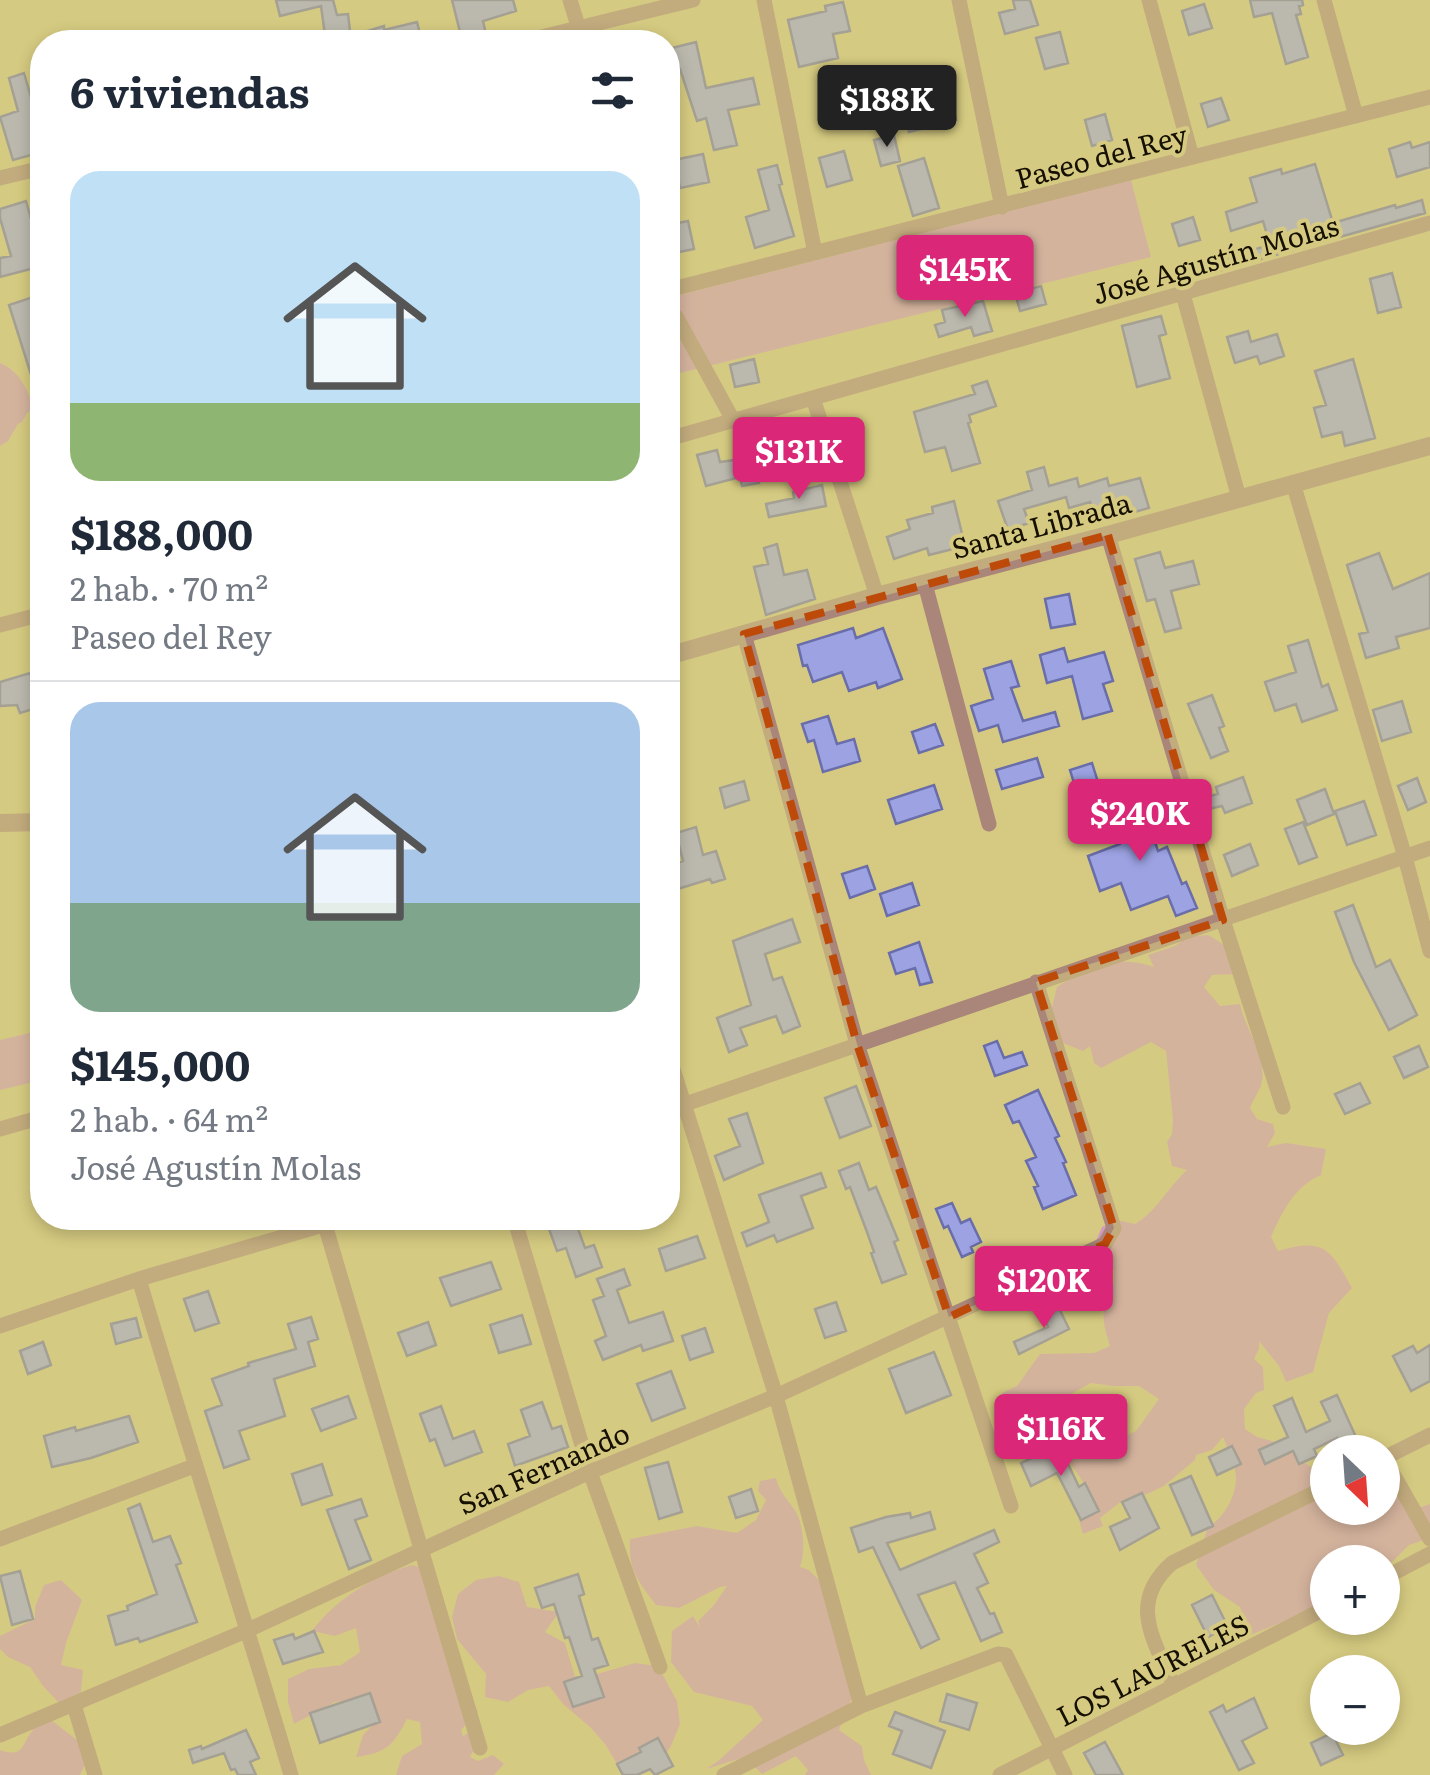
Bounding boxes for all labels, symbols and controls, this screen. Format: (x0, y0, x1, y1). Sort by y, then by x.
text: 6 viviendas (70, 59, 310, 121)
icon: filters (585, 63, 640, 118)
pin: $188K (817, 65, 957, 150)
text: $188K (839, 73, 935, 121)
street label: Paseo del Rey (1010, 112, 1193, 198)
street label: José Agustín Molas (1087, 203, 1343, 313)
pin: $145K (895, 235, 1035, 320)
icon: home (265, 236, 445, 416)
text: $145K (919, 243, 1011, 291)
pin: $131K (729, 417, 869, 502)
text: $131K (755, 425, 843, 473)
street label: Santa Librada (946, 480, 1136, 568)
text: $188,000 (70, 501, 253, 563)
text: 2 hab. · 70 m² (70, 563, 268, 611)
text: Paseo del Rey (70, 611, 272, 659)
icon: home (265, 767, 445, 947)
pin: $240K (1070, 779, 1210, 864)
text: $240K (1090, 787, 1190, 835)
text: $145,000 (70, 1032, 250, 1094)
text: 2 hab. · 64 m² (70, 1094, 268, 1142)
text: José Agustín Molas (70, 1142, 361, 1190)
pin: $120K (974, 1246, 1114, 1331)
text: $120K (997, 1254, 1091, 1302)
pin: $116K (991, 1394, 1131, 1479)
text: $116K (1016, 1402, 1106, 1450)
street label: San Fernando (450, 1410, 636, 1524)
north arrow (1310, 1435, 1400, 1525)
map controls (1310, 1435, 1400, 1745)
button: + (1310, 1545, 1400, 1635)
street label: LOS LAURELES (1049, 1602, 1255, 1736)
button: − (1310, 1655, 1400, 1745)

